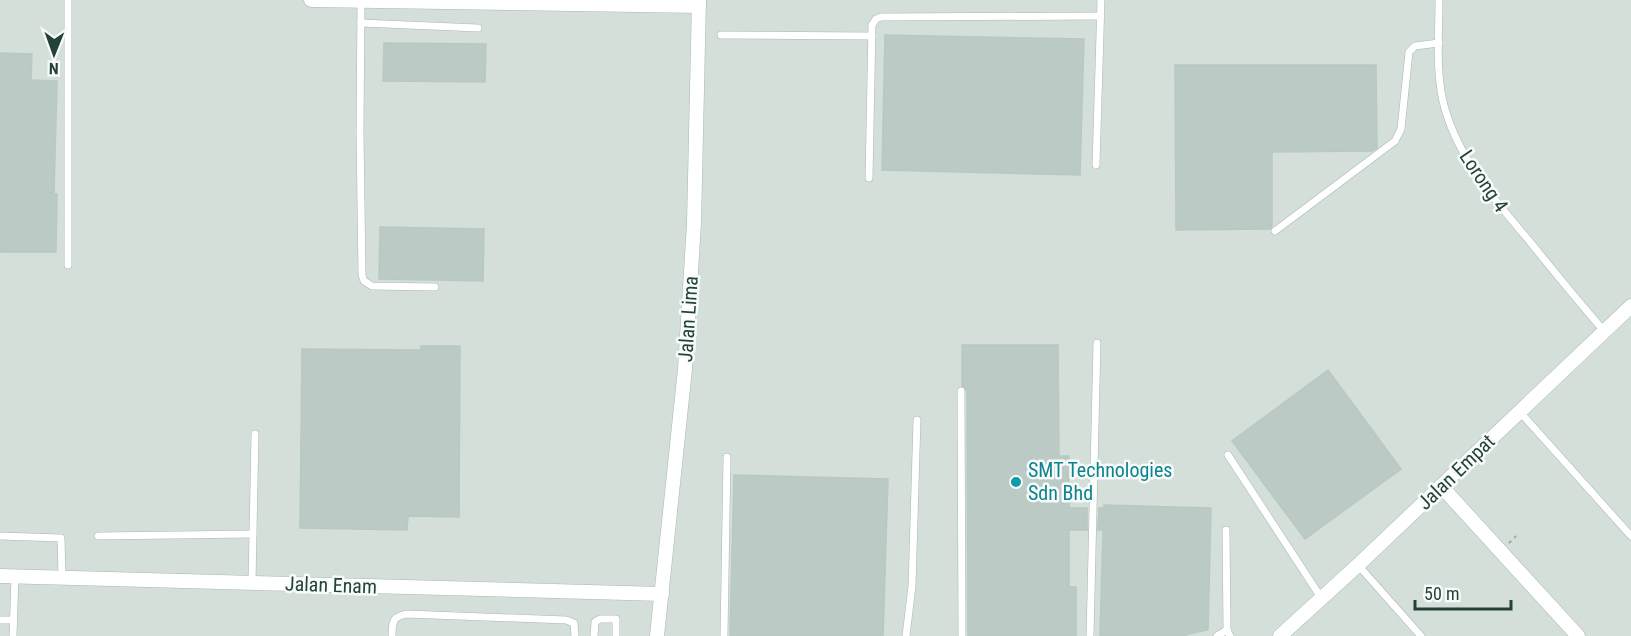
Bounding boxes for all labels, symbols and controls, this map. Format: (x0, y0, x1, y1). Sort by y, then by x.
north arrow (24, 24, 84, 84)
text: N (49, 59, 59, 78)
street label: Lorong 4 (1455, 145, 1513, 217)
street label: Jalan Lima (673, 275, 703, 363)
street label: Jalan Empat (1412, 429, 1500, 515)
place label: SMT Technologies Sdn Bhd (1028, 458, 1172, 505)
marker: SMT Technologies Sdn Bhd (1009, 475, 1023, 489)
street label: Jalan Enam (285, 571, 377, 599)
scale bar (1415, 573, 1511, 611)
text: 50 m (1424, 583, 1459, 604)

